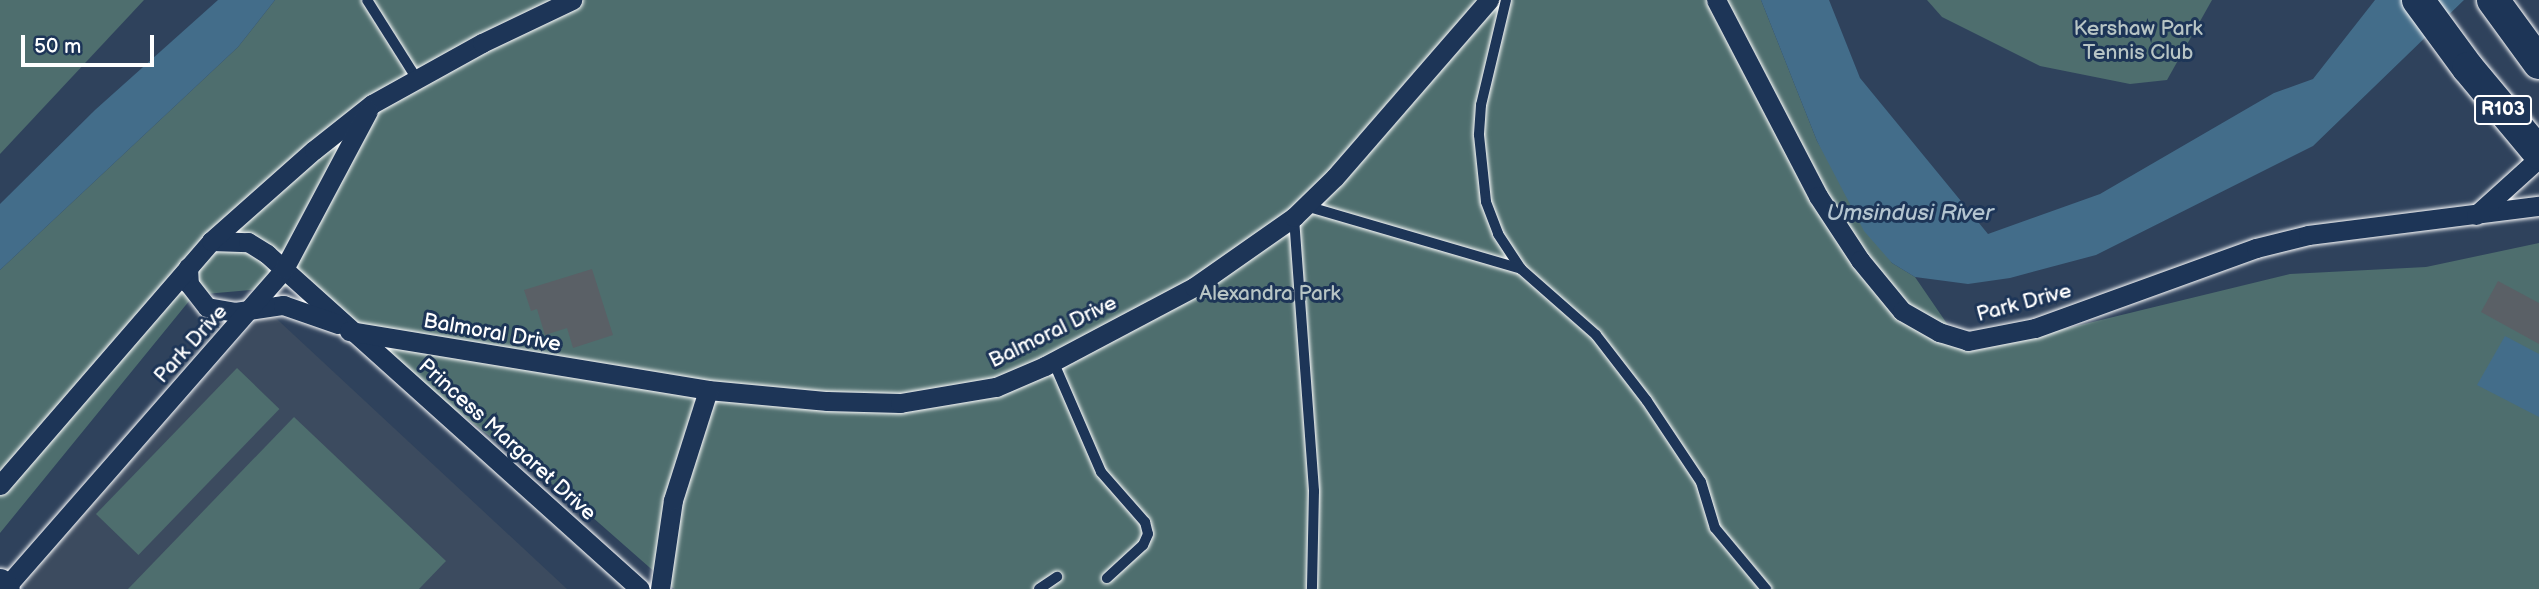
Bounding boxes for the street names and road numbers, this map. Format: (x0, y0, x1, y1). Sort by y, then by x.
road number: R103 (2473, 94, 2533, 125)
street label: Park Drive (1974, 278, 2074, 328)
street label: Balmoral Drive (985, 290, 1121, 374)
street label: Park Drive (149, 299, 233, 389)
street label: Balmoral Drive (421, 309, 563, 357)
street label: Princess Margaret Drive (413, 354, 601, 526)

